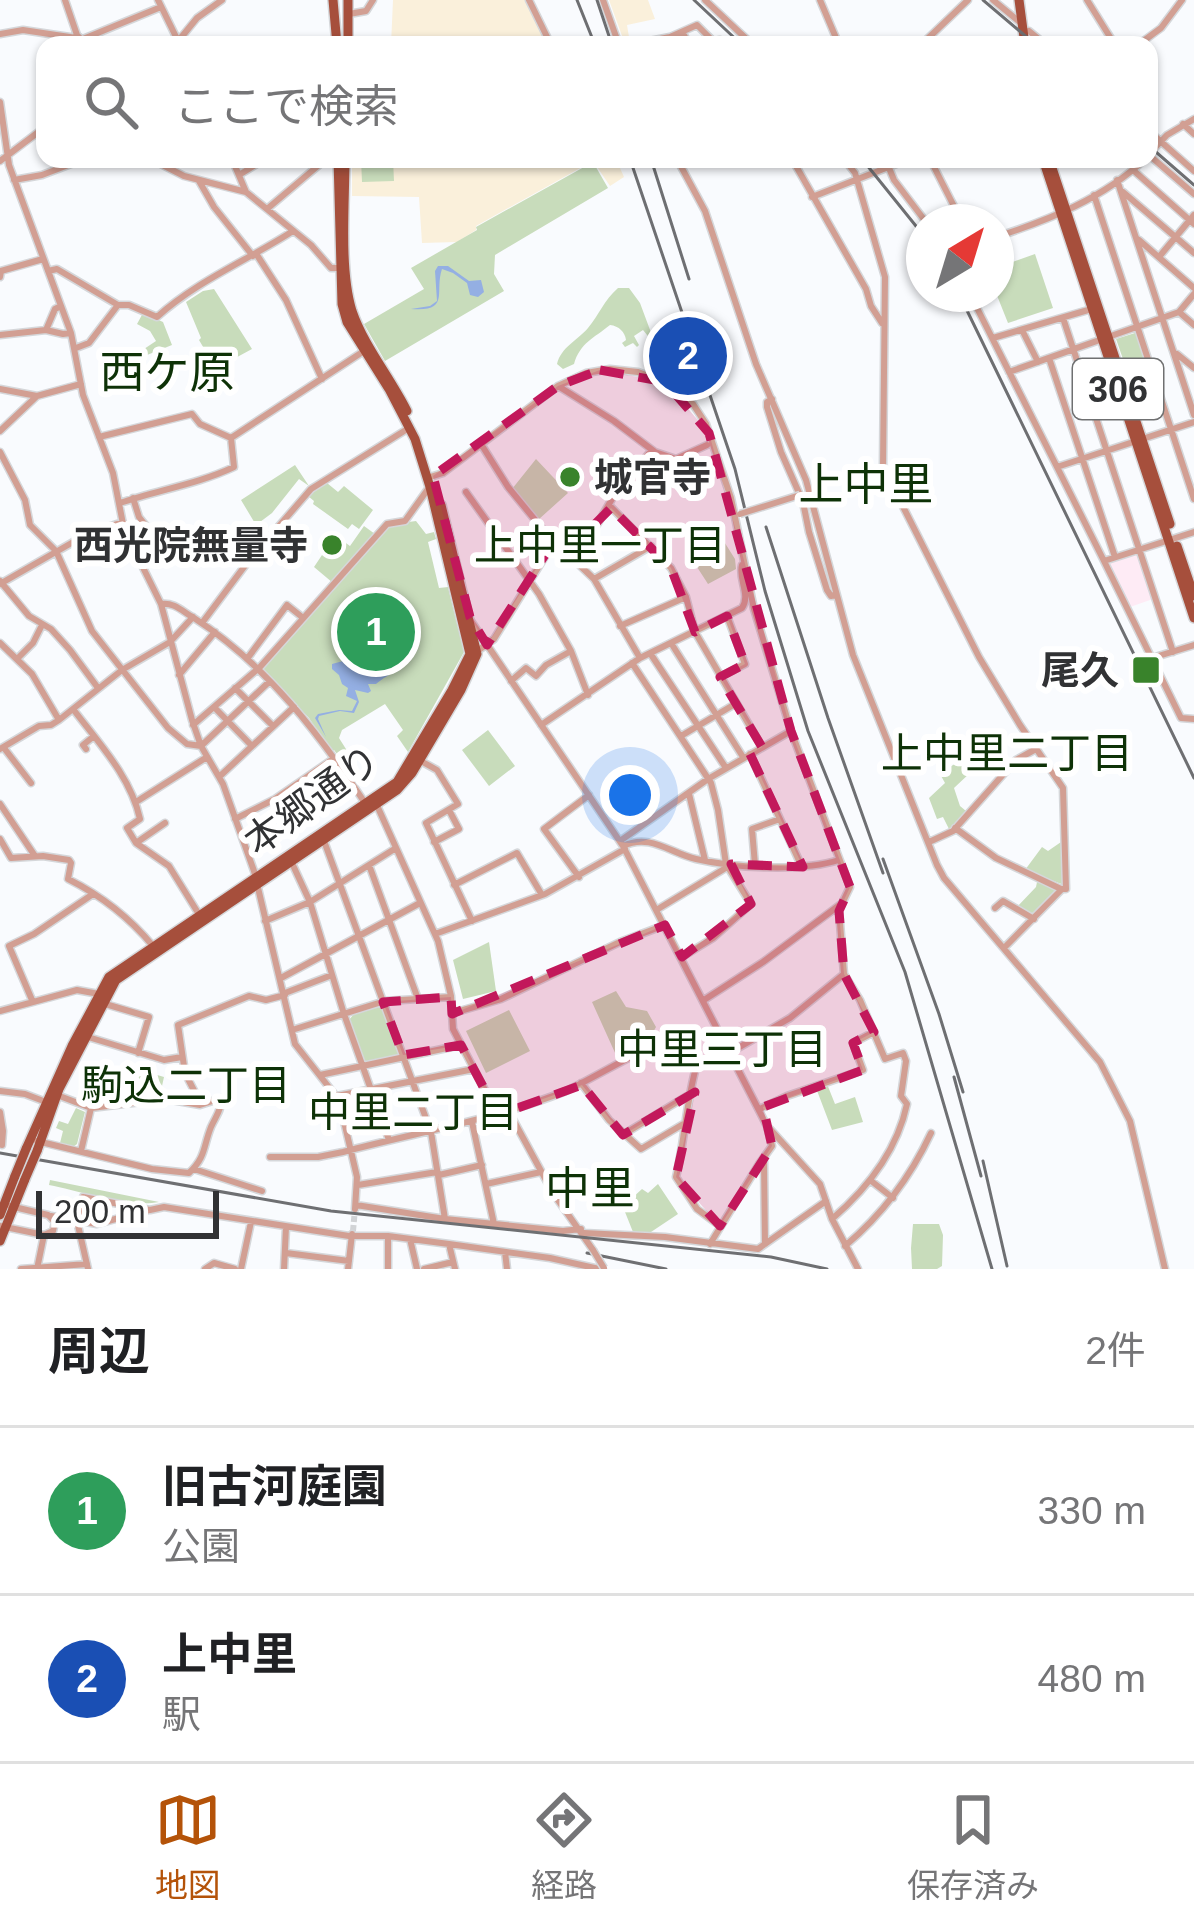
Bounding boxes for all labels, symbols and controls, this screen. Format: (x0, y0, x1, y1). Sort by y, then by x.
search box (36, 36, 1158, 168)
icon: search (78, 69, 144, 135)
text: ここで検索 (174, 81, 399, 132)
north arrow (906, 204, 1014, 312)
pin: 2 (649, 311, 727, 401)
district label: 西ケ原 (99, 347, 235, 398)
road number: 306 (1073, 359, 1163, 419)
place label: 城官寺 (594, 456, 711, 499)
district label: 上中里 (798, 459, 934, 510)
marker: 城官寺 (557, 464, 583, 490)
district label: 上中里一丁目 (474, 522, 726, 569)
place label: 西光院無量寺 (74, 524, 308, 567)
marker: 西光院無量寺 (319, 532, 345, 558)
pin: 1 (337, 587, 415, 677)
place label: 尾久 (1041, 649, 1119, 692)
marker: 尾久 (1130, 654, 1162, 686)
district label: 上中里二丁目 (881, 730, 1133, 777)
street label: 本郷通り (236, 737, 388, 863)
your location (600, 765, 660, 825)
district label: 中里三丁目 (617, 1026, 827, 1073)
district label: 駒込二丁目 (81, 1062, 291, 1109)
district label: 中里二丁目 (308, 1089, 518, 1136)
district label: 中里 (545, 1163, 635, 1214)
scale bar (36, 1185, 219, 1238)
text: 200 m (54, 1193, 146, 1230)
text: 周辺 (48, 1323, 150, 1380)
text: 2件 (1085, 1329, 1146, 1372)
text: 旧古河庭園 (162, 1461, 387, 1512)
text: 1 (76, 1489, 98, 1532)
text: 330 m (1038, 1489, 1146, 1532)
text: 公園 (162, 1525, 240, 1568)
text: 上中里 (162, 1629, 297, 1680)
text: 2 (76, 1657, 98, 1700)
text: 480 m (1038, 1657, 1146, 1700)
text: 駅 (162, 1693, 201, 1736)
tab: 地図 (155, 1787, 221, 1907)
tab: 経路 (531, 1787, 597, 1907)
tab: 保存済み (907, 1787, 1039, 1907)

